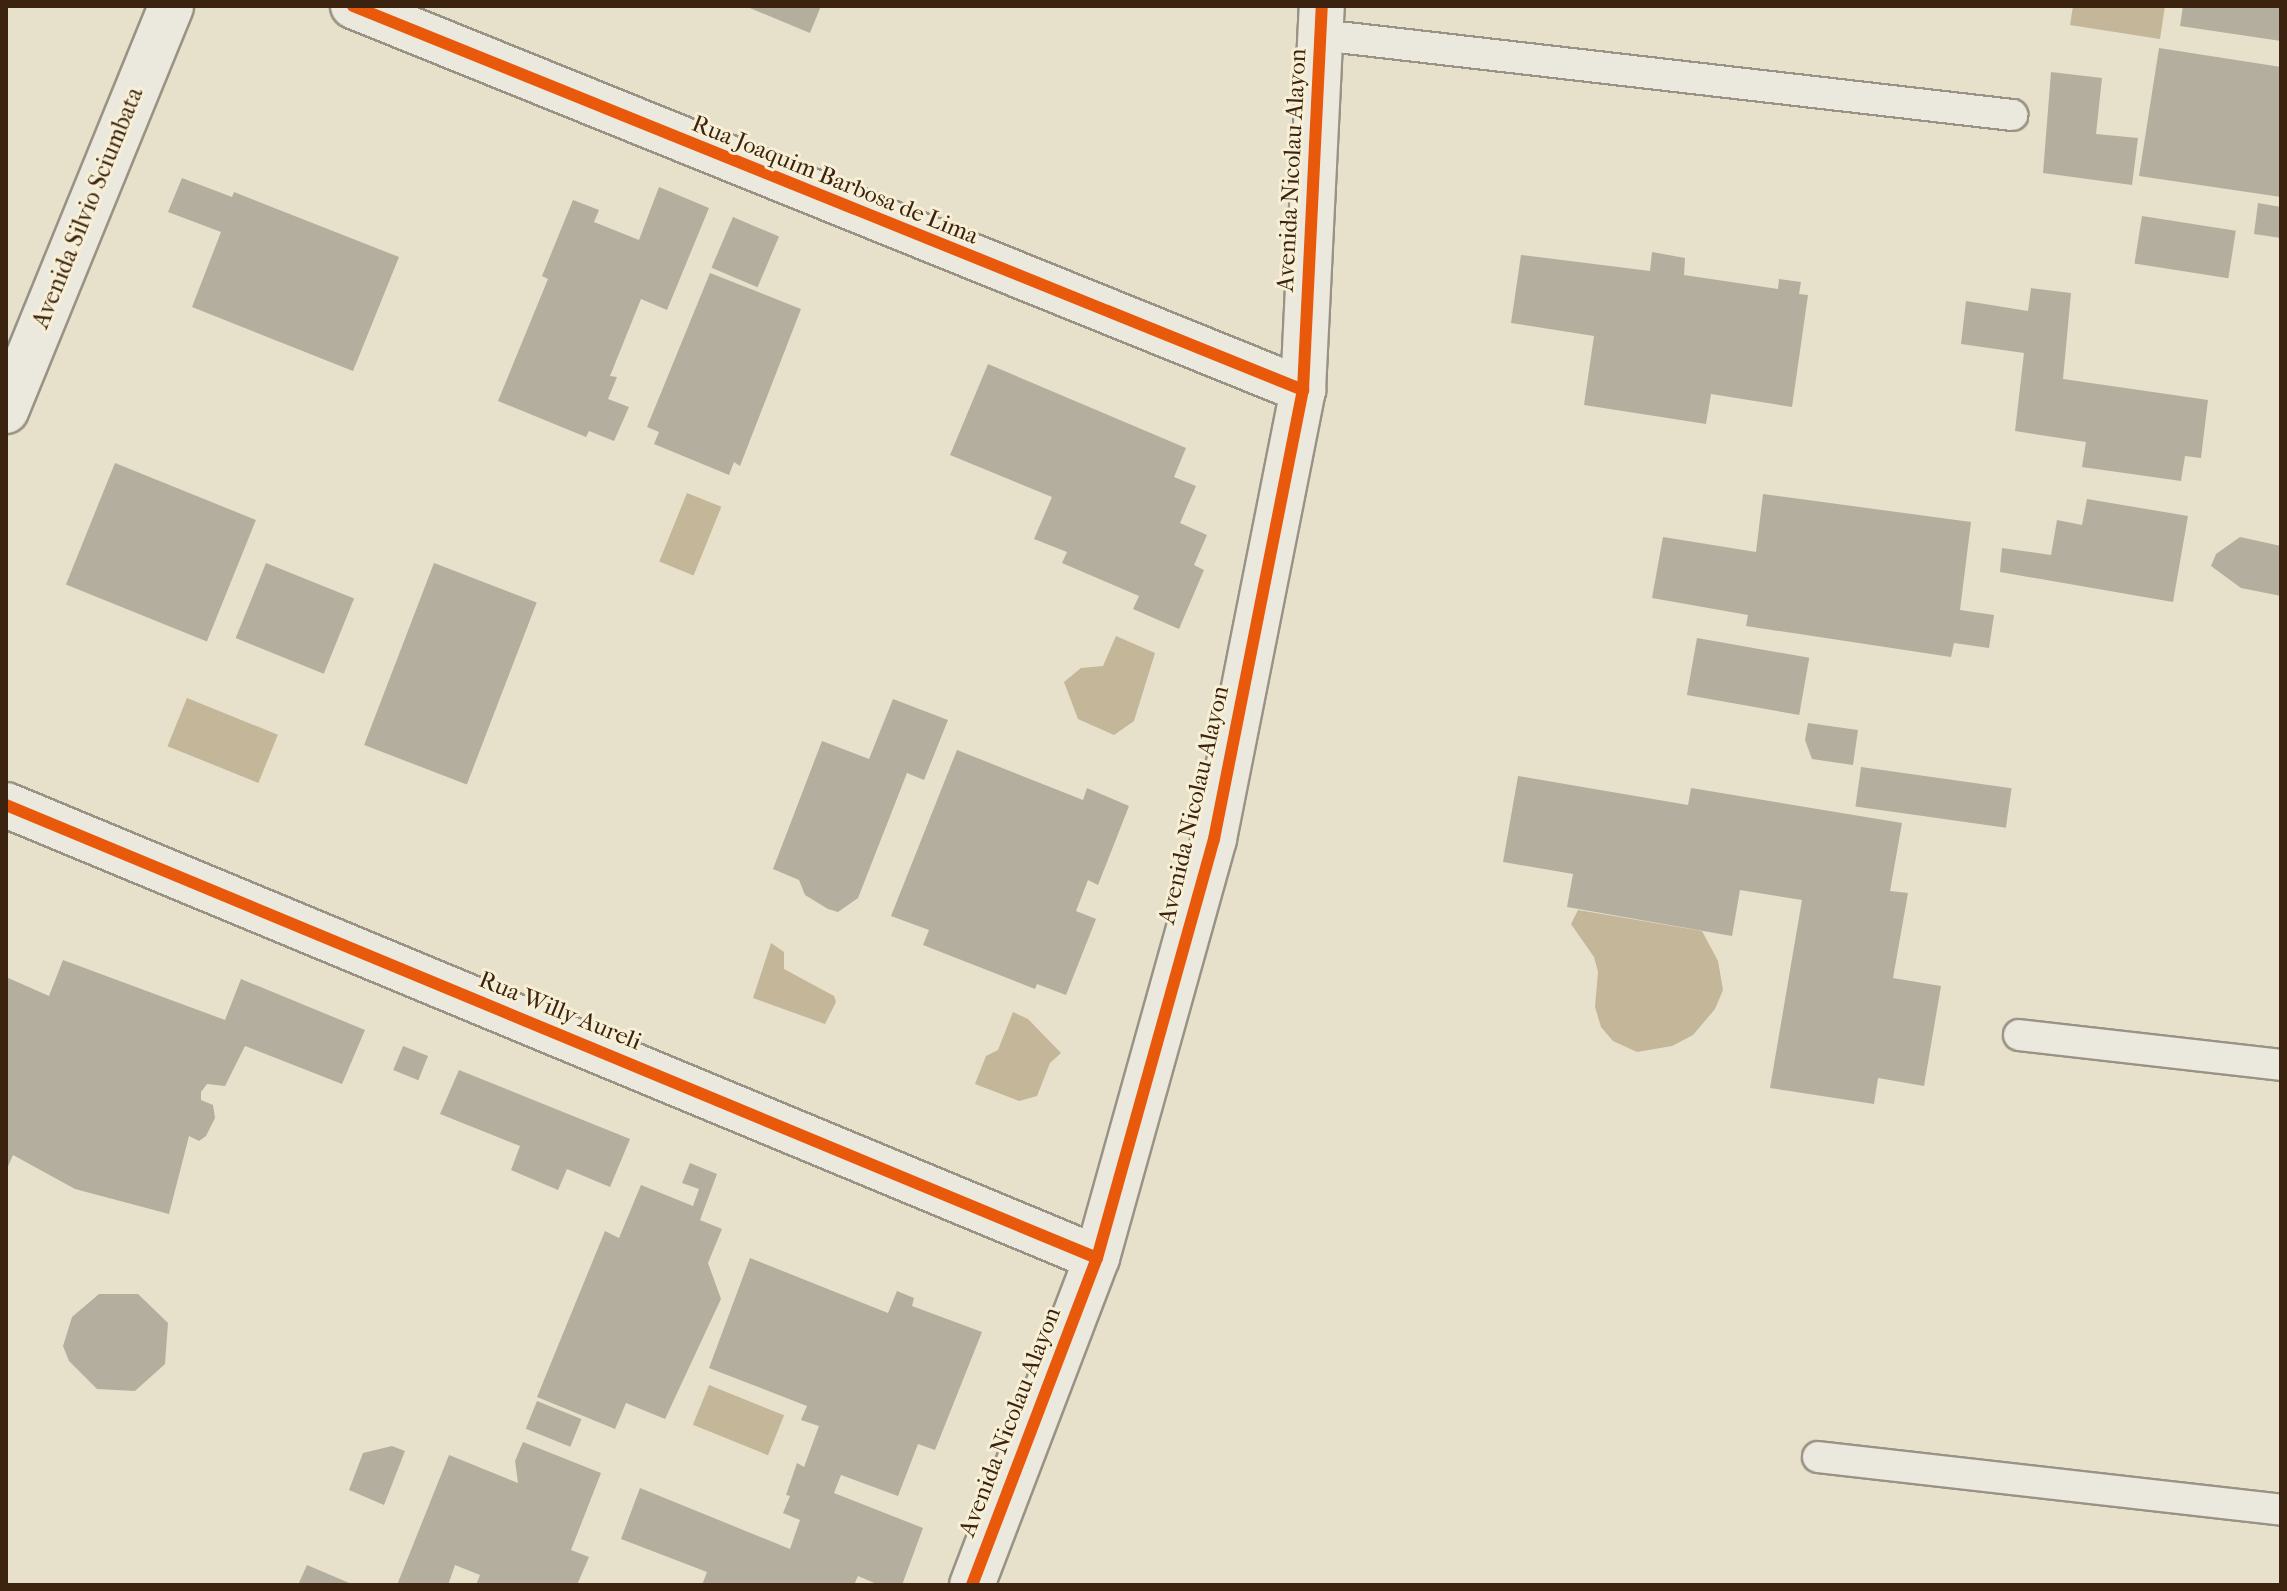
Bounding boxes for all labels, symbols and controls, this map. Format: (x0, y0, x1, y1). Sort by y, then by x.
street label: Avenida Nicolau Alayon (1271, 48, 1313, 292)
street label: Avenida Silvio Sciumbata (26, 83, 150, 333)
street label: Rua Joaquim Barbosa de Lima (688, 109, 982, 251)
street label: Avenida Nicolau Alayon (1153, 683, 1235, 927)
street label: Rua Willy Aureli (475, 965, 645, 1057)
street label: Avenida Nicolau Alayon (953, 1303, 1067, 1541)

